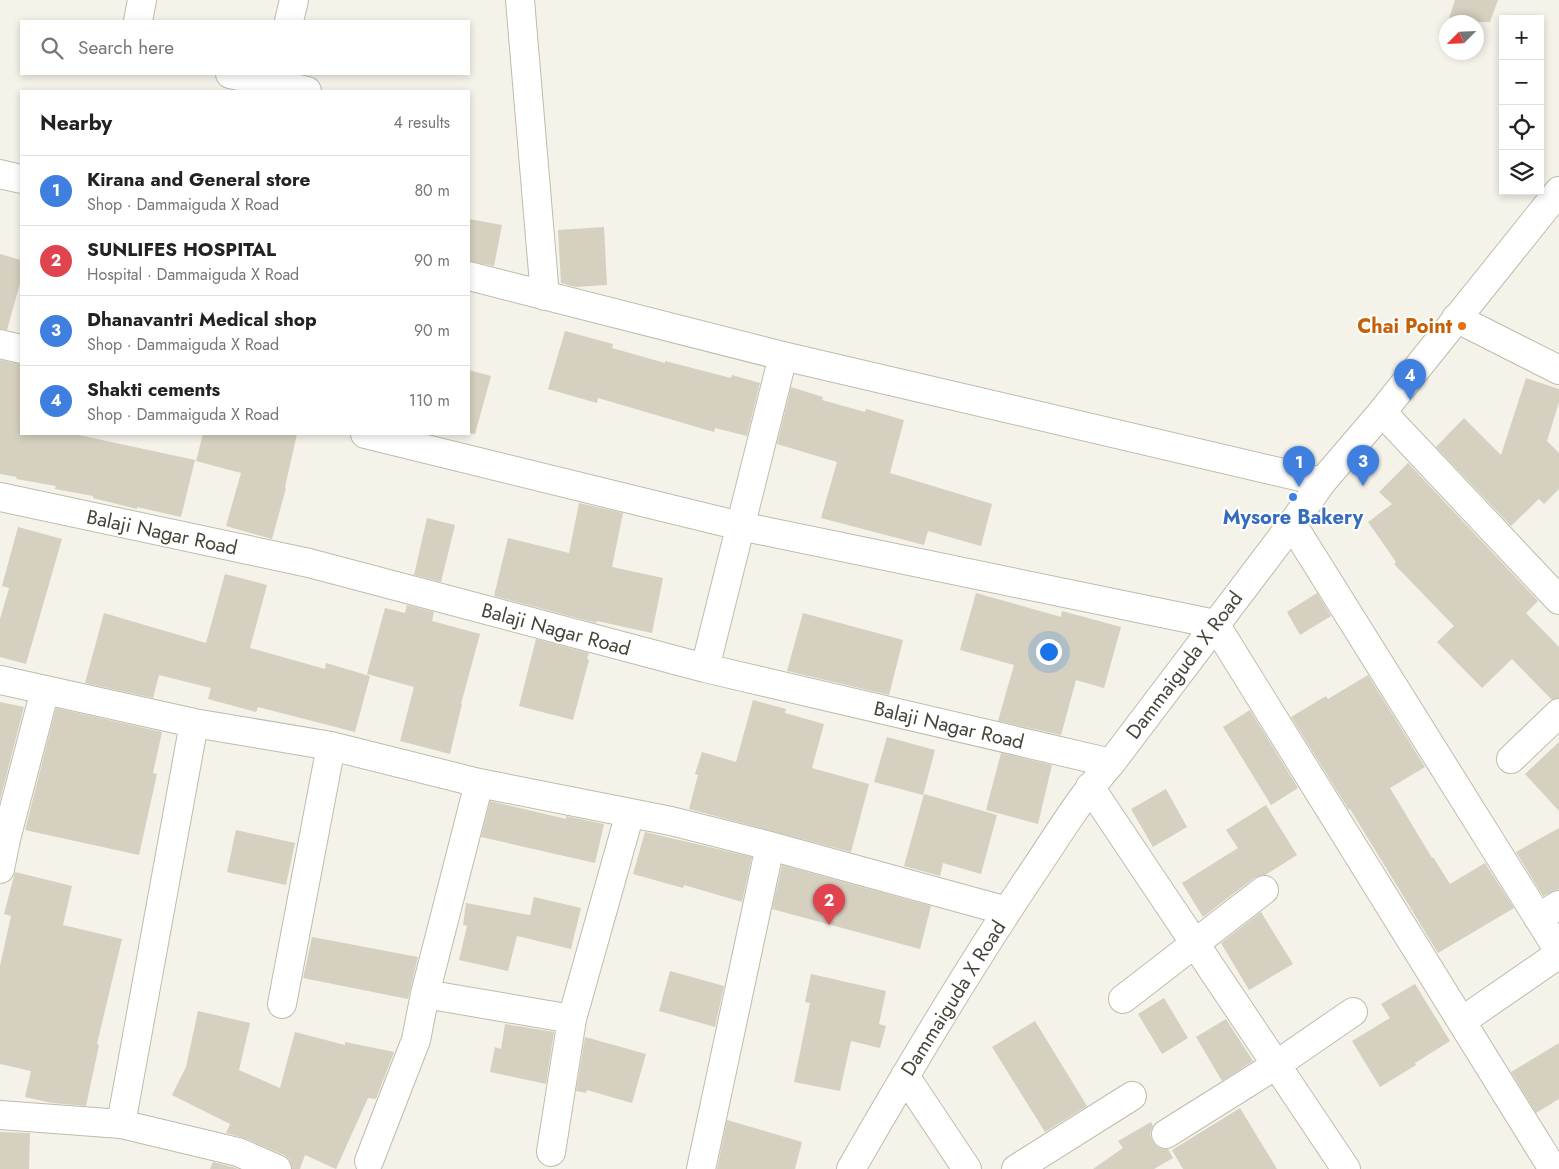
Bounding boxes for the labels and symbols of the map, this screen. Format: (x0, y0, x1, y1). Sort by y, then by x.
north arrow (1439, 15, 1484, 60)
place label: Chai Point (1357, 312, 1453, 341)
marker: Chai Point (1456, 320, 1468, 332)
pin: 4 (1394, 359, 1426, 400)
pin: 3 (1347, 445, 1379, 486)
pin: 1 (1283, 446, 1315, 487)
marker: Mysore Bakery (1287, 491, 1299, 503)
street label: Balaji Nagar Road (84, 502, 240, 563)
place label: Mysore Bakery (1223, 503, 1364, 532)
street label: Dammaiguda X Road (1119, 585, 1250, 745)
street label: Balaji Nagar Road (478, 596, 634, 663)
your location (1036, 639, 1062, 665)
street label: Balaji Nagar Road (871, 694, 1027, 757)
pin: 2 (813, 884, 845, 925)
street label: Dammaiguda X Road (894, 915, 1013, 1082)

